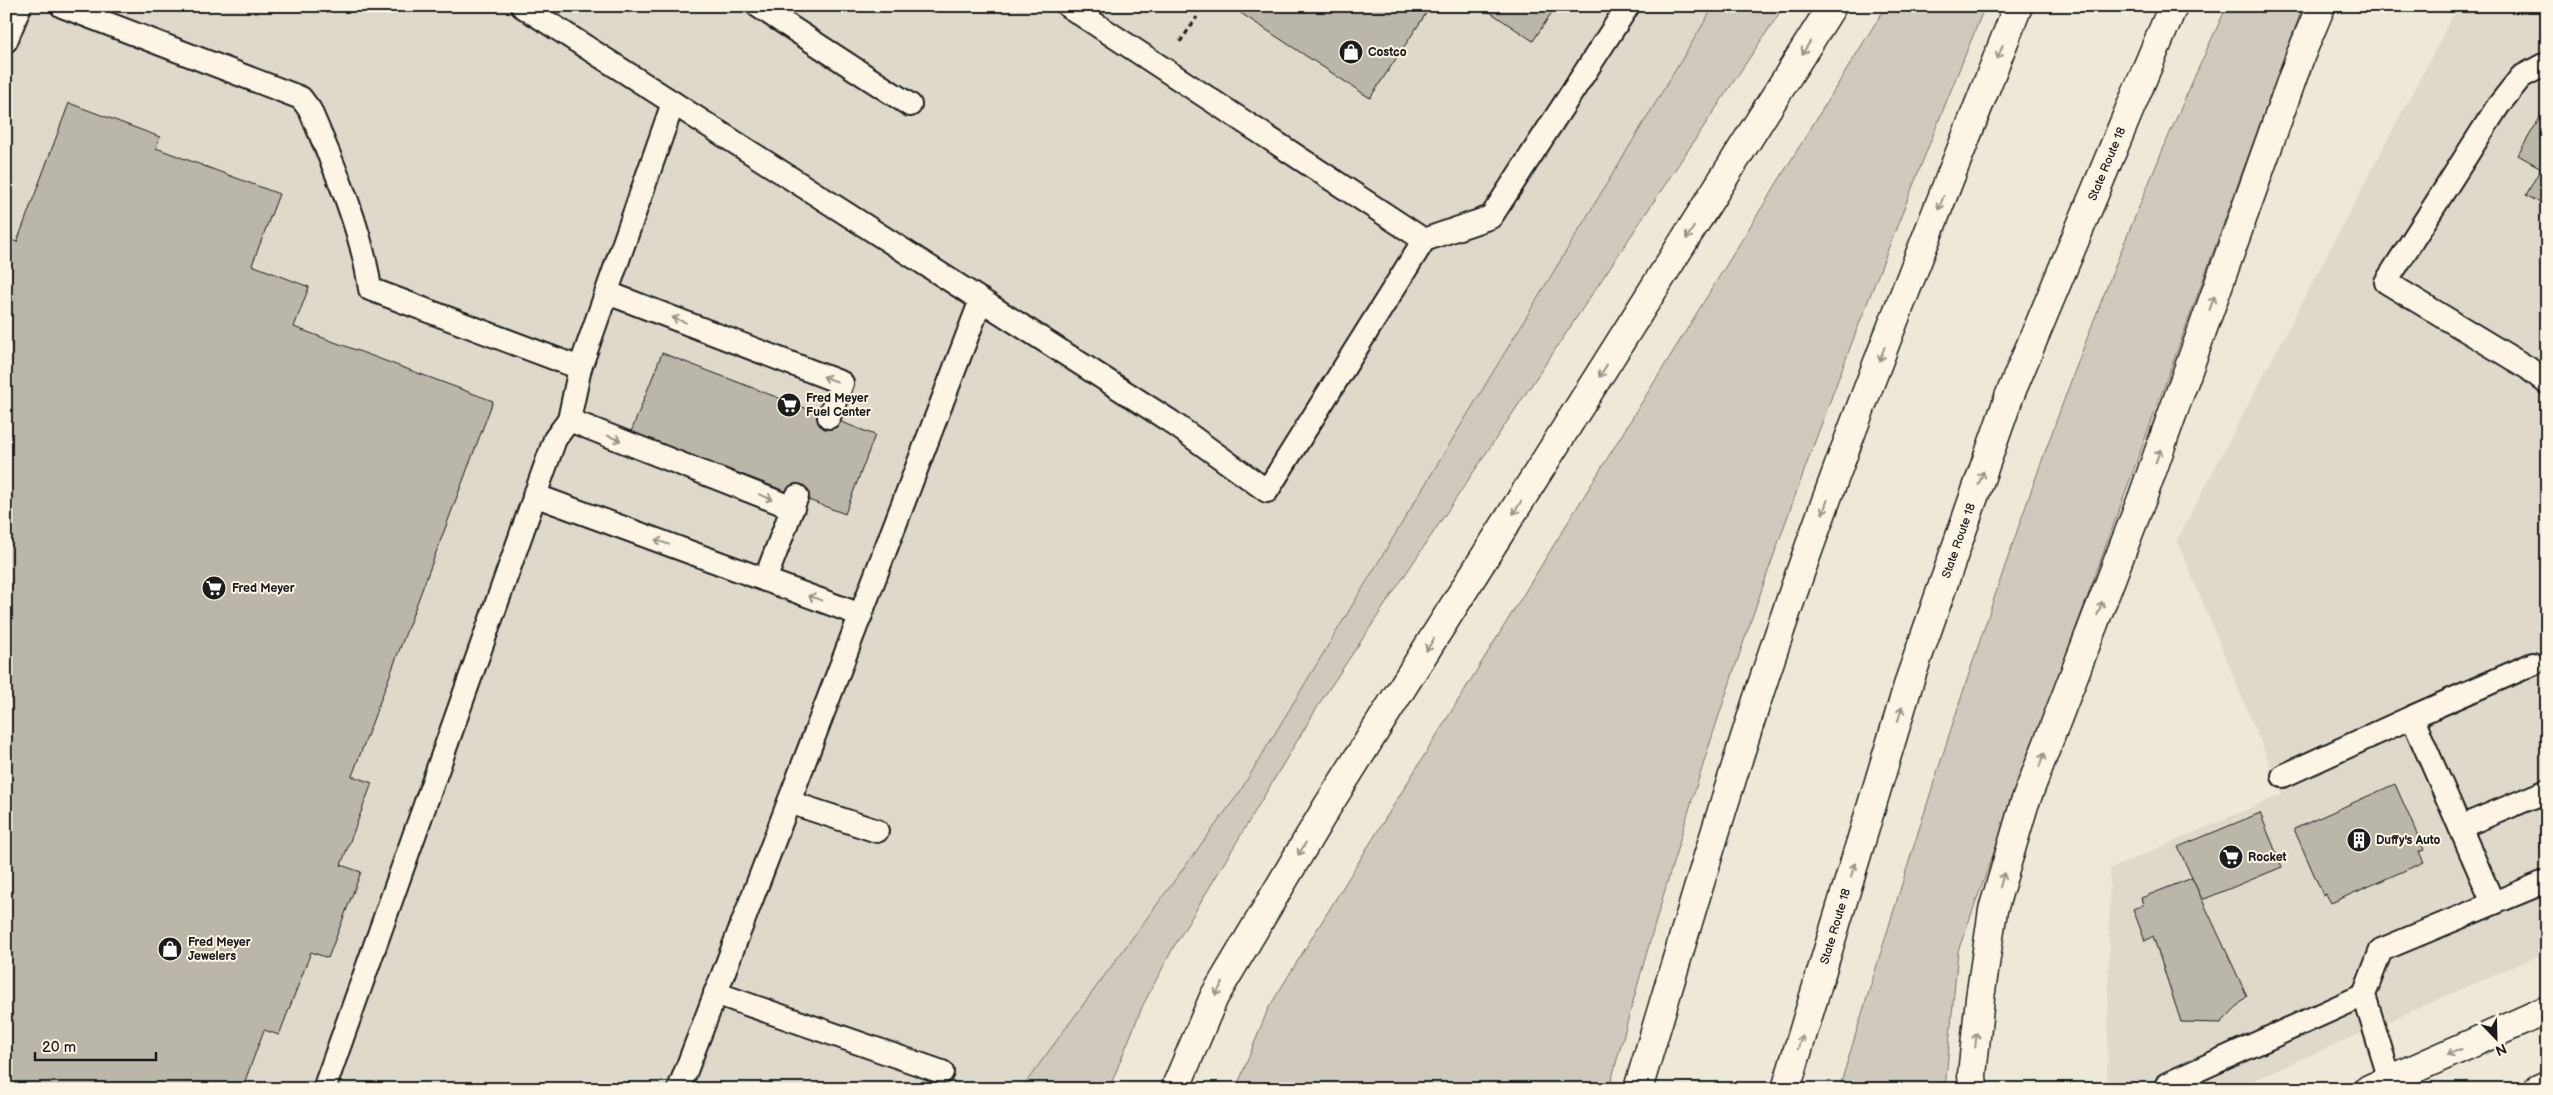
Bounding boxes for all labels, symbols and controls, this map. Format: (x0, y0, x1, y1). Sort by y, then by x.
shop icon: Costco (1338, 39, 1364, 65)
one-way arrow (1801, 40, 1811, 54)
one-way arrow (1995, 43, 2004, 59)
place label: Costco (1368, 45, 1407, 60)
street label: State Route 18 (2085, 125, 2129, 203)
one-way arrow (1935, 195, 1945, 210)
one-way arrow (1685, 226, 1695, 240)
one-way arrow (2208, 296, 2217, 311)
one-way arrow (671, 315, 687, 324)
one-way arrow (1877, 346, 1886, 362)
one-way arrow (1598, 363, 1608, 377)
one-way arrow (823, 374, 838, 383)
place label: Fred Meyer Fuel Center (806, 391, 871, 420)
supermarket icon: Fred Meyer Fuel Center (776, 392, 802, 418)
one-way arrow (606, 434, 622, 443)
one-way arrow (2154, 449, 2163, 464)
one-way arrow (1977, 471, 1986, 486)
one-way arrow (758, 493, 773, 502)
one-way arrow (1820, 499, 1829, 514)
one-way arrow (1511, 501, 1522, 515)
street label: State Route 18 (1939, 501, 1979, 580)
one-way arrow (655, 537, 671, 546)
supermarket icon: Fred Meyer (201, 575, 227, 601)
place label: Fred Meyer (232, 581, 295, 596)
one-way arrow (808, 593, 823, 602)
one-way arrow (2096, 601, 2105, 616)
one-way arrow (1424, 638, 1434, 652)
one-way arrow (1895, 707, 1905, 723)
one-way arrow (2038, 752, 2047, 768)
building icon: Duffy's Auto (2346, 827, 2372, 853)
place label: Duffy's Auto (2376, 833, 2441, 848)
one-way arrow (1296, 842, 1306, 856)
supermarket icon: Rocket (2218, 844, 2244, 870)
place label: Rocket (2248, 850, 2287, 865)
one-way arrow (1849, 863, 1859, 879)
one-way arrow (1998, 873, 2008, 889)
street label: State Route 18 (1817, 887, 1854, 966)
place label: Fred Meyer Jewelers (188, 935, 251, 964)
shop icon: Fred Meyer Jewelers (157, 936, 183, 962)
one-way arrow (1213, 982, 1223, 996)
north arrow (2470, 1012, 2520, 1062)
scale bar (35, 1030, 156, 1062)
one-way arrow (1971, 1033, 1981, 1049)
one-way arrow (1796, 1035, 1806, 1051)
text: 20 m (42, 1038, 76, 1057)
text: N (2493, 1040, 2509, 1059)
one-way arrow (2447, 1047, 2462, 1057)

